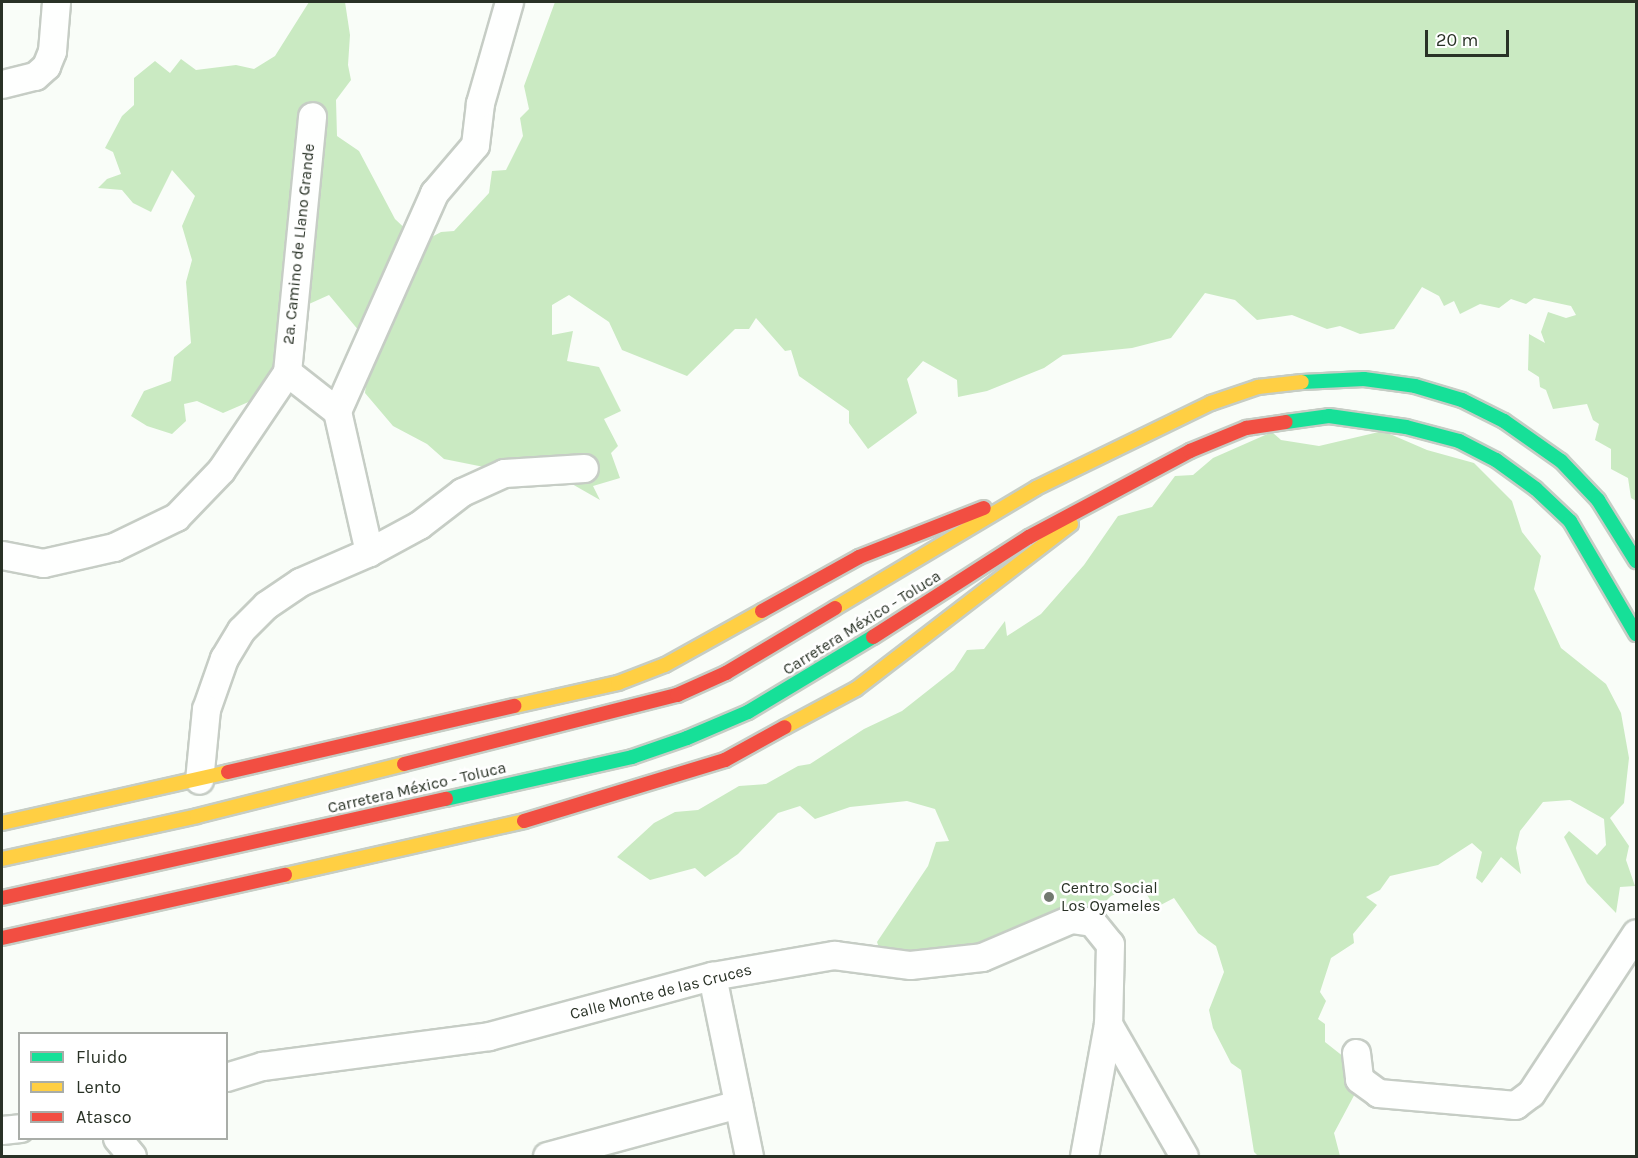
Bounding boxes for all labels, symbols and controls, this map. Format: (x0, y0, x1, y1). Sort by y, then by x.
scale bar (1428, 18, 1512, 56)
text: 20 m (1436, 29, 1478, 51)
street label: 2a. Camino de Llano Grande (279, 143, 319, 345)
street label: Carretera México - Toluca (779, 566, 945, 680)
street label: Carretera México - Toluca (326, 758, 508, 818)
place label: Centro Social Los Oyameles (1061, 878, 1160, 916)
marker: Centro Social Los Oyameles (1042, 890, 1056, 904)
street label: Calle Monte de las Cruces (568, 960, 754, 1024)
legend (18, 1032, 228, 1140)
text: Fluido (76, 1046, 127, 1068)
text: Lento (76, 1076, 121, 1098)
text: Atasco (76, 1106, 132, 1128)

